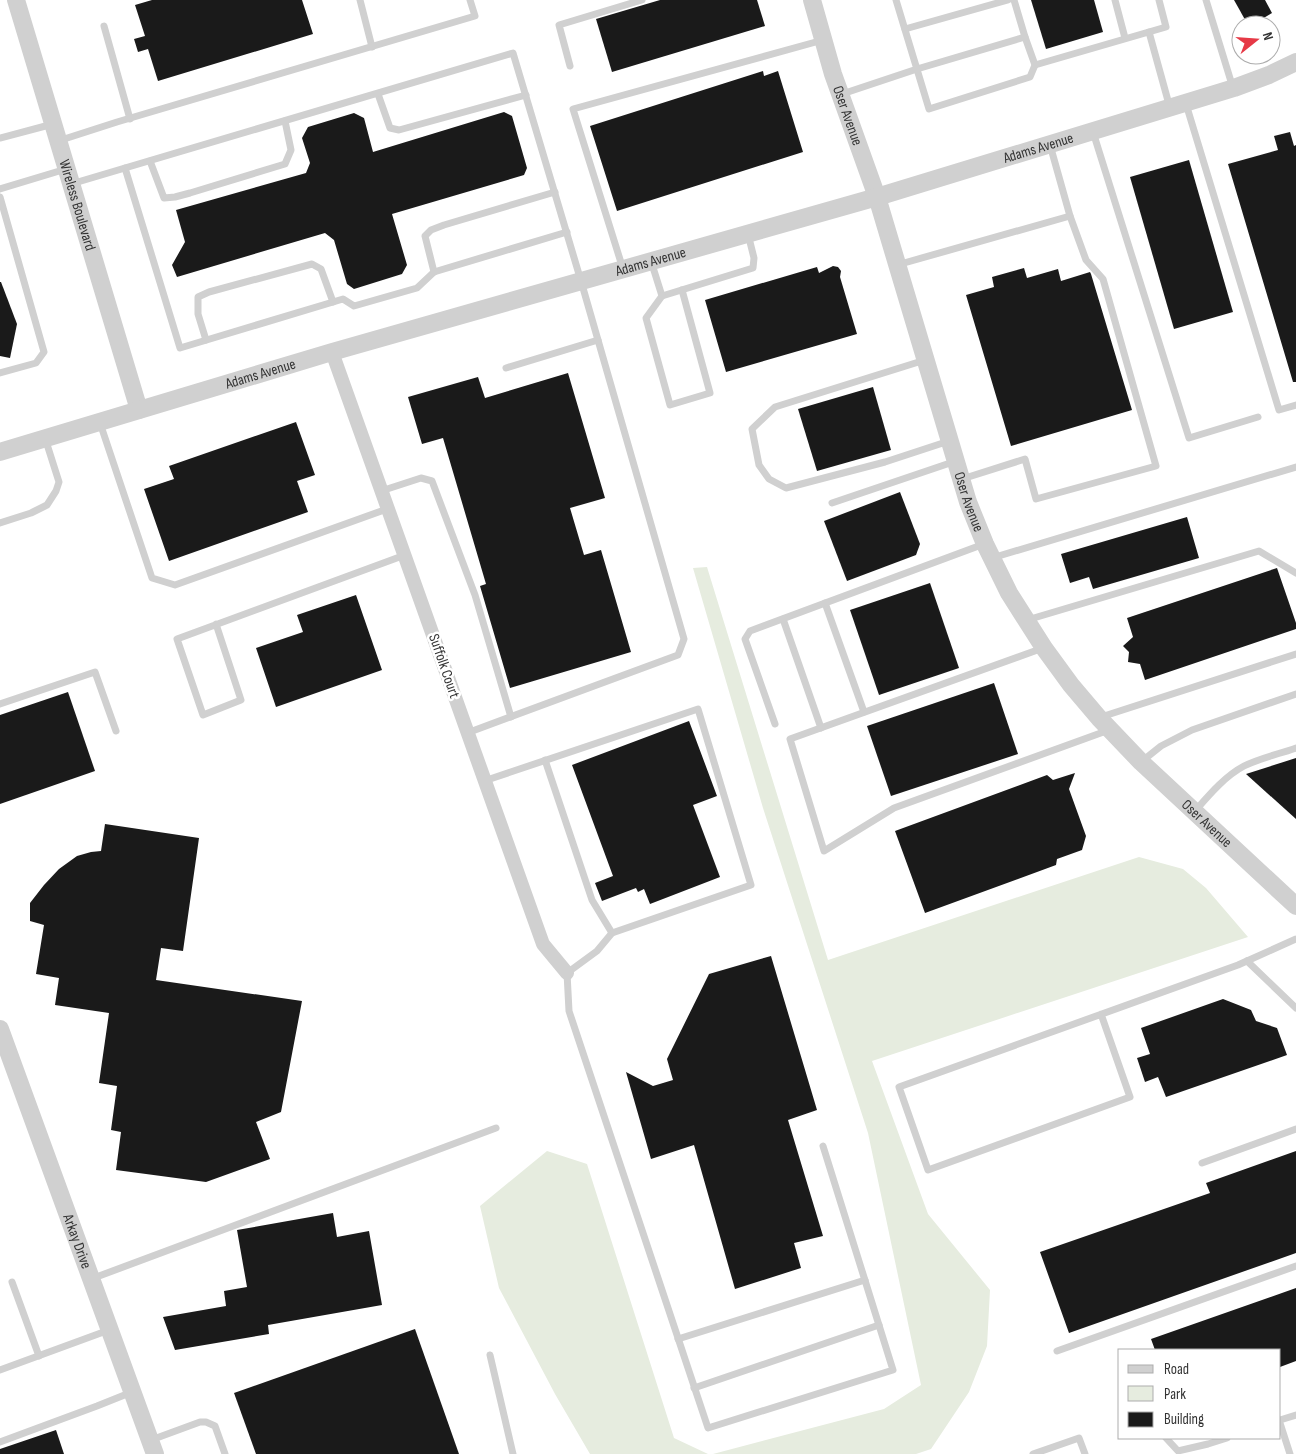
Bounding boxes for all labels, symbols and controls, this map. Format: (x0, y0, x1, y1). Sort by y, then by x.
north arrow (1231, 15, 1281, 65)
text: N (1259, 30, 1277, 42)
street label: Oser Avenue (828, 83, 867, 148)
street label: Adams Avenue (1000, 128, 1076, 168)
street label: Wireless Boulevard (55, 157, 100, 253)
street label: Adams Avenue (612, 242, 688, 281)
street label: Adams Avenue (222, 354, 298, 393)
street label: Oser Avenue (950, 470, 989, 535)
street label: Suffolk Court (424, 631, 464, 701)
street label: Oser Avenue (1178, 795, 1236, 852)
street label: Arkay Drive (58, 1210, 96, 1271)
legend (1118, 1349, 1281, 1439)
text: Road (1164, 1360, 1189, 1379)
text: Park (1164, 1385, 1186, 1404)
text: Building (1164, 1410, 1204, 1429)

